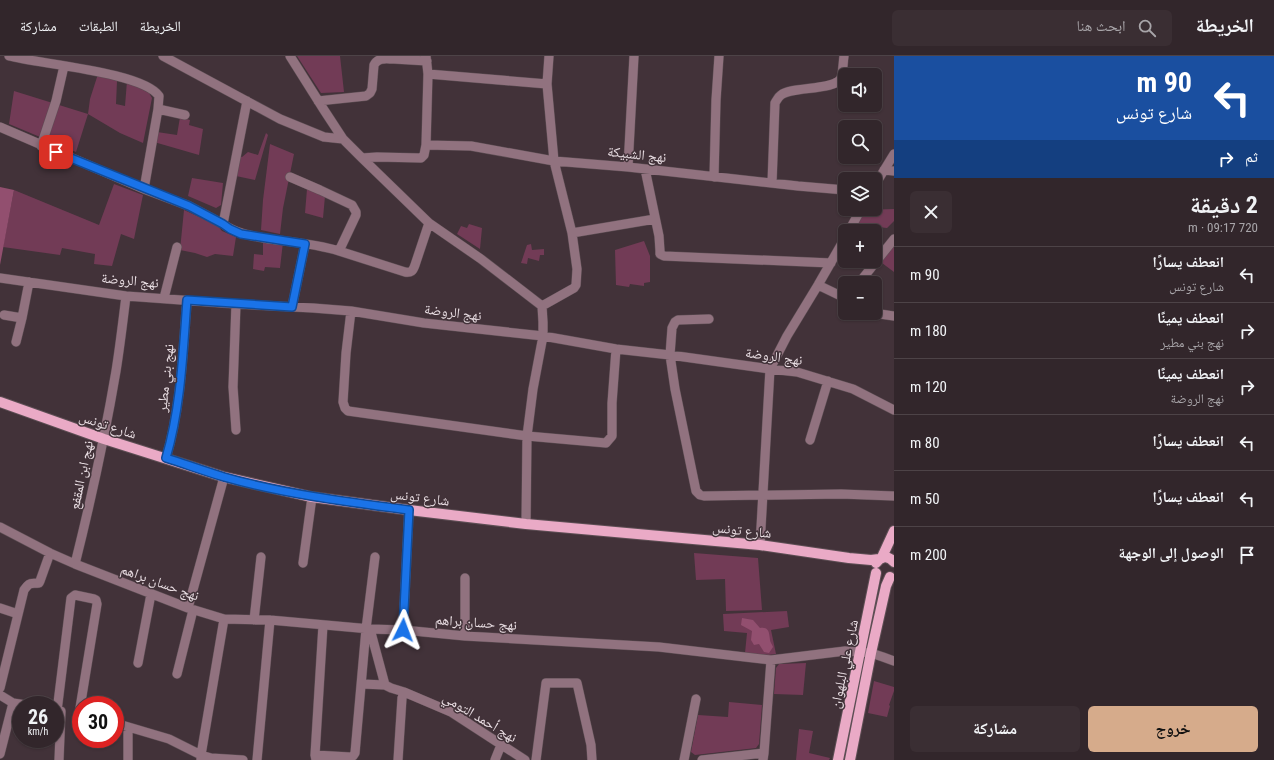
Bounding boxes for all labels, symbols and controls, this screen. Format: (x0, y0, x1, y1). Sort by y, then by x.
search box (892, 10, 1172, 46)
text: الخريطة (1196, 14, 1254, 37)
text: ابحث هنا (1077, 17, 1126, 35)
icon: search (1136, 17, 1158, 39)
text: مشاركة (20, 18, 57, 34)
text: الطبقات (79, 18, 118, 34)
text: الخريطة (140, 18, 181, 34)
text: 90 m (1136, 66, 1192, 99)
map controls (838, 68, 882, 320)
button: sound (838, 68, 882, 112)
icon: left (1206, 72, 1258, 124)
text: شارع تونس (1116, 102, 1192, 123)
button: search (838, 120, 882, 164)
pin (39, 135, 73, 169)
icon: arrive (45, 141, 67, 163)
street label: نهج الشبيكة (607, 143, 667, 167)
icon: right (1215, 148, 1237, 170)
text: ثم (1245, 148, 1258, 166)
button: layers (838, 172, 882, 216)
button: close (910, 191, 952, 233)
text: 2 دقيقة (1190, 191, 1258, 219)
text: 720 m · 09:17 (1188, 220, 1258, 235)
button: + (838, 224, 882, 268)
text: انعطف يسارًا (1153, 253, 1224, 271)
icon: left (1236, 264, 1258, 286)
text: 90 m (910, 266, 940, 284)
street label: نهج الروضة (100, 270, 160, 292)
button: − (838, 276, 882, 320)
text: شارع تونس (1169, 279, 1224, 294)
street label: نهج الروضة (423, 301, 483, 325)
text: انعطف يمينًا (1157, 309, 1224, 327)
icon: right (1236, 320, 1258, 342)
text: 180 m (910, 322, 947, 340)
text: نهج بني مطير (1161, 335, 1224, 350)
street label: نهج بني مطير (153, 343, 180, 414)
street label: نهج الروضة (744, 344, 804, 370)
text: انعطف يمينًا (1157, 365, 1224, 383)
icon: right (1236, 376, 1258, 398)
text: 120 m (910, 378, 947, 396)
text: نهج الروضة (1171, 391, 1224, 406)
street label: شارع تونس (77, 408, 139, 444)
text: انعطف يسارًا (1153, 432, 1224, 450)
icon: left (1236, 432, 1258, 454)
text: 80 m (910, 434, 940, 452)
street label: نهج ابن المقفع (66, 439, 98, 511)
street label: شارع تونس (389, 485, 450, 511)
text: انعطف يسارًا (1153, 488, 1224, 506)
icon: left (1236, 488, 1258, 510)
text: 50 m (910, 490, 940, 508)
street label: شارع تونس (711, 519, 772, 543)
text: الوصول إلى الوجهة (1118, 544, 1224, 562)
icon: arrive (1236, 544, 1258, 566)
text: 200 m (910, 546, 947, 564)
street label: نهج حسان براهم (118, 560, 201, 606)
position arrow (382, 609, 424, 651)
street label: نهج حسان براهم (434, 611, 518, 635)
street label: شارع علي البلهوان (827, 618, 865, 711)
street label: نهج أحمد التومي (438, 689, 520, 748)
speed limit sign: 30 (72, 696, 124, 748)
text: 26 (28, 705, 48, 729)
button: مشاركة (910, 706, 1080, 752)
button: خروج (1088, 706, 1258, 752)
text: km/h (28, 726, 48, 737)

